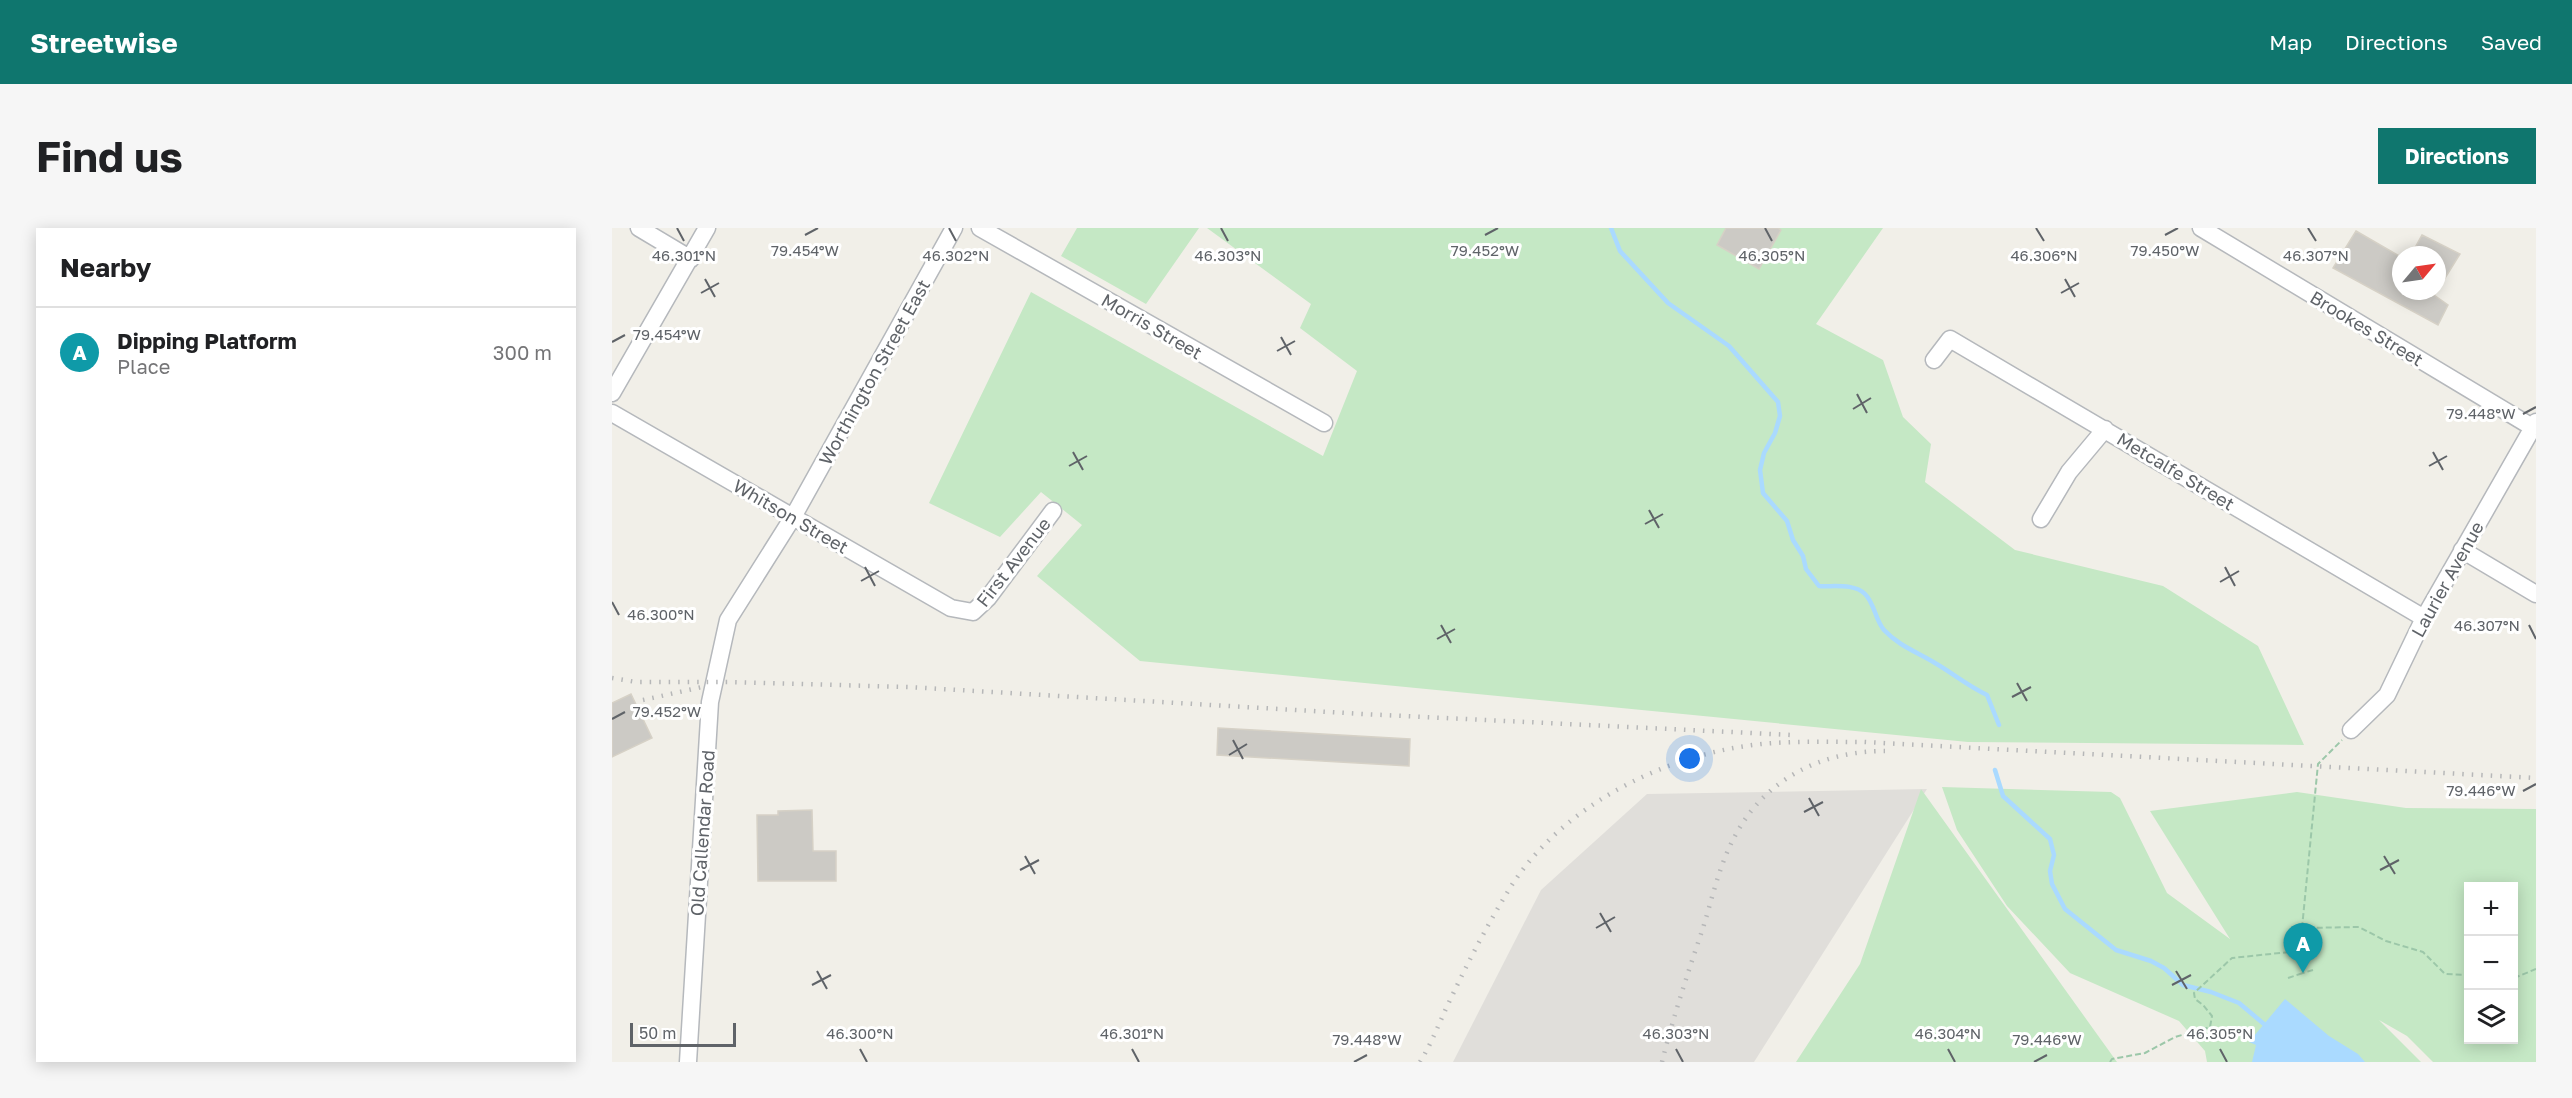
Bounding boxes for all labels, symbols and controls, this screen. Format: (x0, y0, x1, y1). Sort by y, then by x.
text: Streetwise (30, 26, 178, 59)
text: Map (2269, 29, 2312, 55)
text: Directions (2345, 29, 2448, 55)
text: Saved (2481, 29, 2542, 55)
button: Directions (2378, 128, 2536, 184)
text: Find us (36, 131, 183, 181)
text: 79.454°W (771, 241, 839, 259)
text: 79.452°W (1451, 241, 1519, 259)
text: 79.450°W (2131, 241, 2199, 259)
text: 46.301°N (652, 246, 716, 264)
text: 46.302°N (923, 246, 989, 264)
text: 46.303°N (1195, 246, 1261, 264)
text: 46.305°N (1739, 246, 1805, 264)
text: 46.306°N (2010, 246, 2078, 264)
text: 46.307°N (2283, 246, 2349, 264)
north arrow (2392, 246, 2446, 300)
text: Nearby (60, 252, 151, 283)
street label: Worthington Street East (814, 275, 934, 469)
street label: Brookes Street (2306, 286, 2428, 370)
street label: Morris Street (1098, 288, 1206, 364)
text: 79.454°W (633, 325, 701, 343)
text: Dipping Platform (117, 327, 297, 354)
text: A (72, 340, 87, 364)
text: 300 m (493, 340, 552, 364)
text: Place (117, 354, 170, 378)
text: 79.448°W (2446, 404, 2516, 422)
street label: Metcalfe Street (2113, 427, 2239, 515)
street label: Whitson Street (729, 474, 853, 558)
street label: First Avenue (971, 513, 1055, 611)
street label: Laurier Avenue (2406, 517, 2488, 641)
text: 46.300°N (627, 605, 695, 623)
text: 46.307°N (2454, 616, 2520, 634)
text: 79.452°W (633, 702, 701, 720)
your location (1675, 744, 1704, 773)
street label: Old Callendar Road (685, 749, 719, 917)
text: 79.446°W (2446, 781, 2516, 799)
map controls (2464, 882, 2518, 1044)
button: + (2464, 882, 2518, 936)
pin: A (2284, 924, 2322, 973)
button: − (2464, 936, 2518, 990)
button: layers (2464, 990, 2518, 1044)
scale bar (630, 1020, 736, 1048)
text: 50 m (639, 1023, 676, 1043)
text: 46.300°N (826, 1024, 894, 1042)
text: 46.301°N (1100, 1024, 1164, 1042)
text: 46.303°N (1643, 1024, 1709, 1042)
text: 46.304°N (1915, 1024, 1981, 1042)
text: 46.305°N (2187, 1024, 2253, 1042)
text: 79.448°W (1332, 1030, 1402, 1048)
text: 79.446°W (2012, 1030, 2082, 1048)

